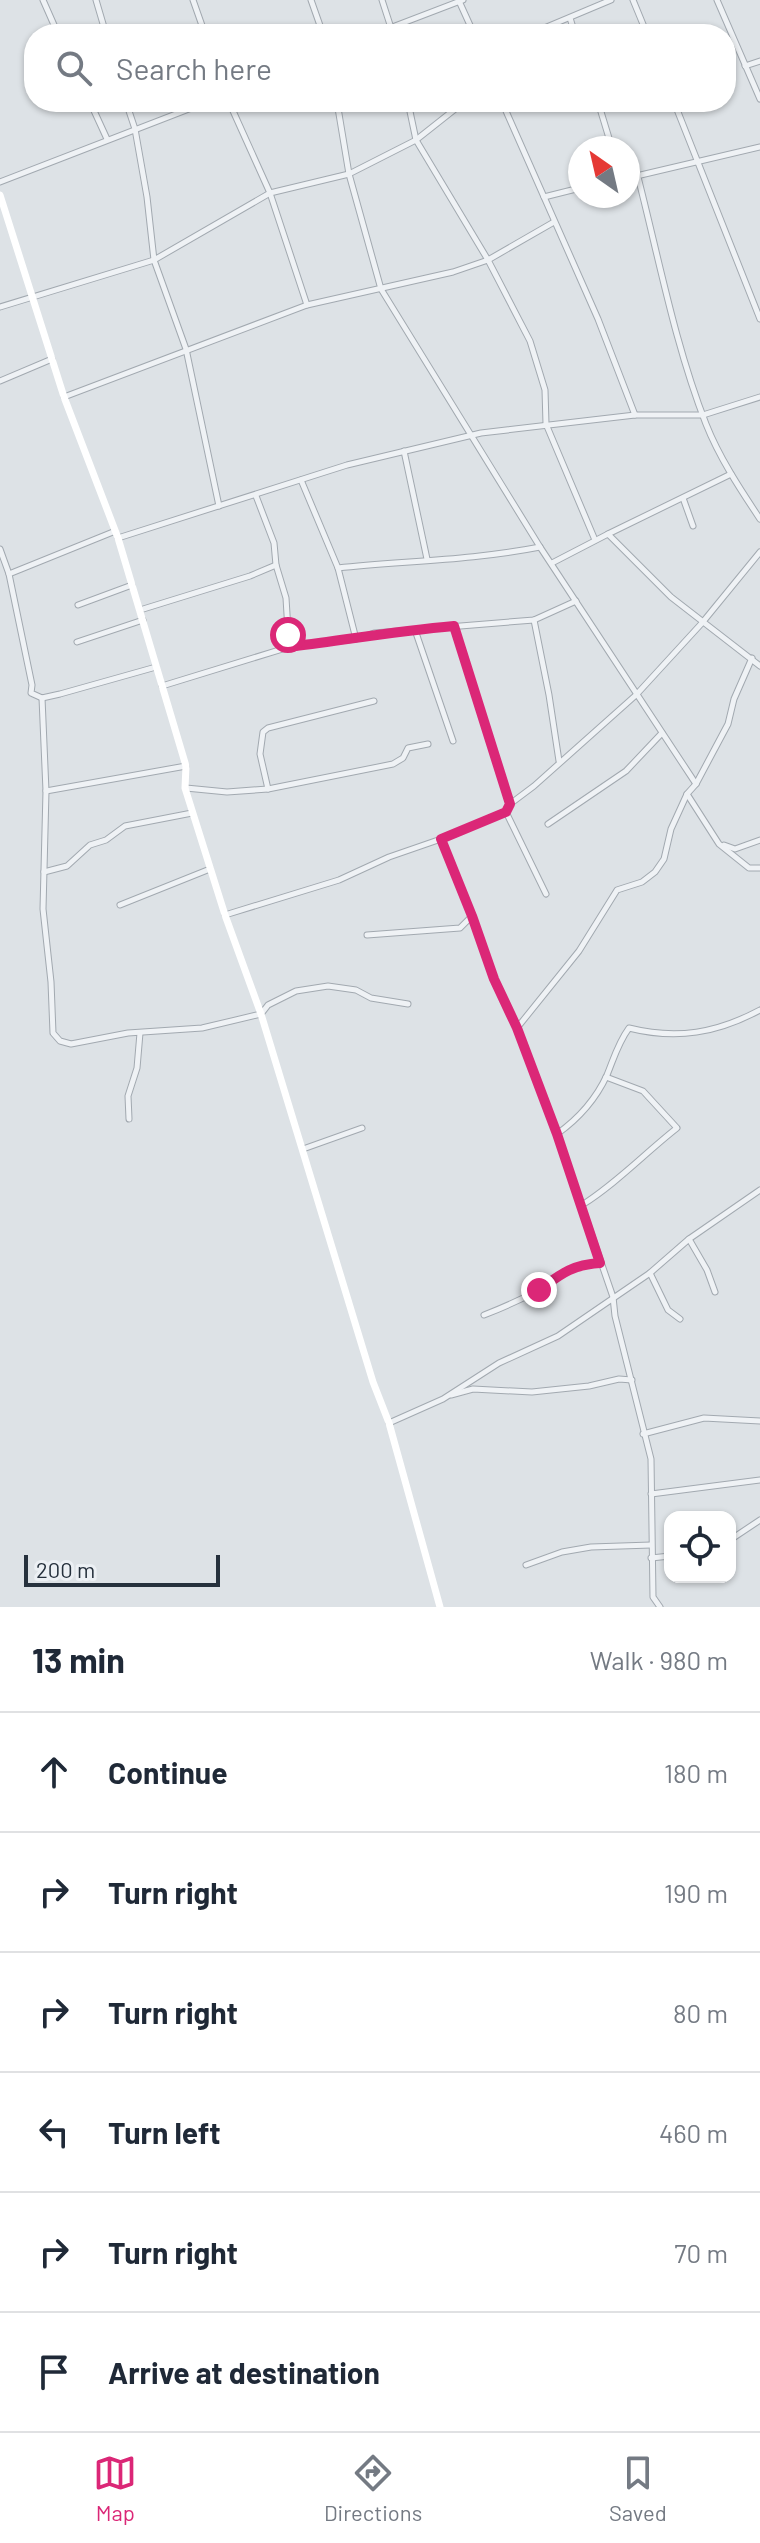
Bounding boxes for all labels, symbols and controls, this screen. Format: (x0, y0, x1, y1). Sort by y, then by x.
search box (24, 24, 736, 112)
icon: search (52, 46, 96, 90)
text: Search here (116, 50, 272, 86)
north arrow (568, 136, 640, 208)
route start (270, 617, 306, 653)
route end (521, 1272, 557, 1308)
map controls (664, 1511, 736, 1583)
button: locate (664, 1511, 736, 1583)
scale bar (24, 1551, 220, 1587)
text: 200 m (36, 1556, 95, 1582)
text: 13 min (32, 1639, 125, 1680)
text: Walk · 980 m (590, 1644, 728, 1675)
icon: ahead (32, 1750, 76, 1794)
text: Continue (108, 1754, 228, 1790)
text: 180 m (664, 1757, 728, 1788)
icon: right (32, 1870, 76, 1914)
text: Turn right (108, 1874, 238, 1910)
text: 190 m (664, 1877, 728, 1908)
icon: right (32, 1990, 76, 2034)
text: Turn right (108, 1994, 238, 2030)
text: 80 m (673, 1997, 728, 2028)
icon: left (32, 2110, 76, 2154)
text: Turn left (108, 2114, 221, 2150)
text: 460 m (659, 2117, 728, 2148)
icon: right (32, 2230, 76, 2274)
text: Turn right (108, 2234, 238, 2270)
text: 70 m (674, 2237, 728, 2268)
icon: arrive (32, 2350, 76, 2394)
text: Arrive at destination (108, 2354, 380, 2390)
tab: Map (93, 2451, 137, 2525)
tab: Directions (324, 2451, 422, 2525)
tab: Saved (609, 2451, 667, 2525)

